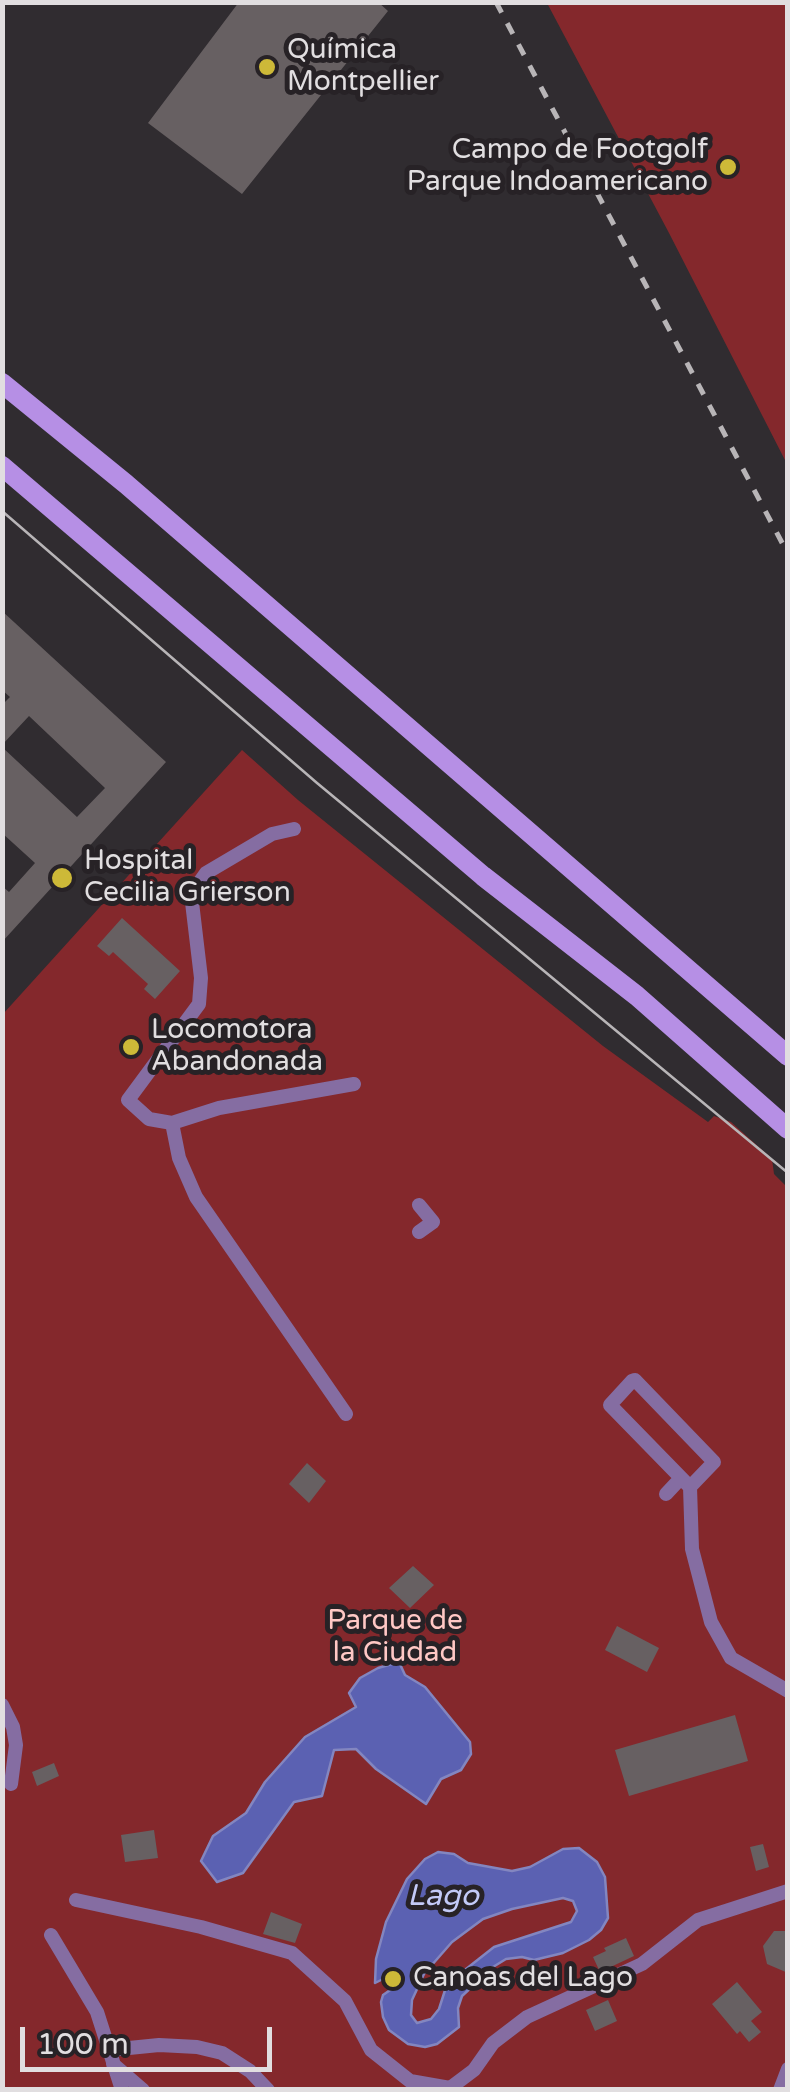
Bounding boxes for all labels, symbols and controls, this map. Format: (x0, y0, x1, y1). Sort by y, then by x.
place label: Química Montpellier (287, 34, 439, 100)
marker: Química Montpellier (256, 56, 278, 78)
place label: Campo de Footgolf Parque Indoamericano (407, 134, 708, 200)
marker: Campo de Footgolf Parque Indoamericano (717, 156, 739, 178)
place label: Hospital Cecilia Grierson (84, 845, 291, 911)
marker: Hospital Cecilia Grierson (49, 865, 75, 891)
place label: Locomotora Abandonada (151, 1014, 323, 1080)
marker: Locomotora Abandonada (120, 1036, 142, 1058)
park label: Parque de la Ciudad (327, 1605, 463, 1671)
water label: Lago (407, 1879, 479, 1915)
place label: Canoas del Lago (413, 1962, 633, 1996)
marker: Canoas del Lago (382, 1968, 404, 1990)
scale bar (25, 2007, 278, 2069)
text: 100 m (37, 2026, 129, 2063)

